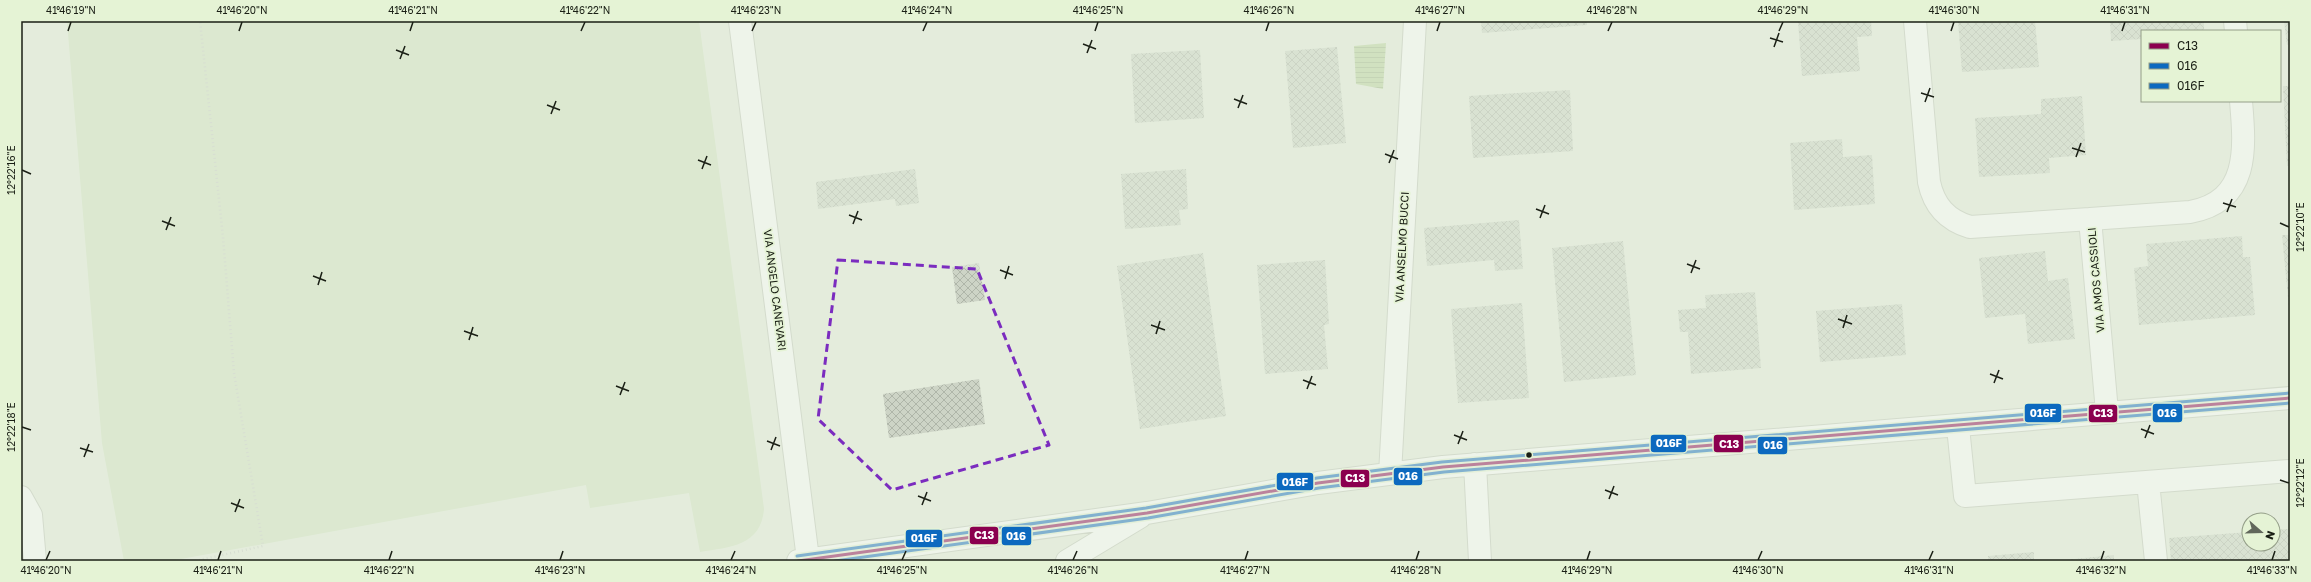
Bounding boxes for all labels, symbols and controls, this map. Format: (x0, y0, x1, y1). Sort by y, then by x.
text: 41°46'19"N (46, 4, 96, 16)
text: 41°46'20"N (217, 4, 268, 16)
text: 41°46'21"N (388, 4, 438, 16)
text: 41°46'22"N (560, 4, 610, 16)
text: 41°46'23"N (731, 4, 781, 16)
text: 41°46'24"N (902, 4, 952, 16)
text: 41°46'25"N (1073, 4, 1123, 16)
text: 41°46'26"N (1244, 4, 1294, 16)
text: 41°46'27"N (1415, 4, 1465, 16)
text: 41°46'28"N (1587, 4, 1637, 16)
text: 41°46'29"N (1758, 4, 1808, 16)
text: 41°46'30"N (1928, 4, 1980, 16)
text: 41°46'31"N (2100, 4, 2150, 16)
legend (2141, 30, 2281, 102)
text: C13 (2177, 38, 2198, 53)
text: 016 (2177, 58, 2198, 73)
text: 016F (2177, 78, 2205, 93)
text: 12°22'16"E (5, 145, 17, 195)
street label: VIA ANSELMO BUCCI (1392, 191, 1411, 303)
text: 12°22'10"E (2294, 202, 2306, 252)
street label: VIA AMOS CASSIOLI (2084, 227, 2107, 333)
street label: VIA ANGELO CANEVARI (762, 228, 789, 351)
text: 12°22'18"E (5, 402, 17, 452)
line badge: 016F (2024, 403, 2062, 423)
line badge: 016 (2152, 403, 2183, 423)
line badge: C13 (2088, 404, 2118, 423)
text: 016F (2030, 406, 2057, 419)
text: C13 (2093, 406, 2113, 419)
text: 016 (2157, 406, 2177, 419)
line badge: 016F (1650, 434, 1687, 453)
line badge: C13 (1713, 434, 1744, 453)
text: 016F (1656, 436, 1683, 449)
line badge: 016 (1757, 436, 1788, 455)
text: C13 (1719, 437, 1739, 450)
text: 016 (1763, 438, 1783, 451)
unlabelled marker (1524, 450, 1534, 460)
text: 12°22'12"E (2294, 459, 2306, 508)
line badge: 016 (1393, 467, 1423, 486)
line badge: C13 (1340, 469, 1370, 488)
text: 016 (1398, 469, 1418, 482)
text: C13 (1345, 471, 1365, 484)
line badge: 016F (1276, 472, 1314, 491)
text: 016F (1282, 475, 1309, 488)
north arrow (2241, 512, 2281, 552)
line badge: C13 (969, 526, 999, 545)
line badge: 016 (1001, 526, 1032, 546)
text: C13 (974, 528, 994, 541)
line badge: 016F (905, 529, 943, 548)
text: 016 (1006, 529, 1026, 542)
text: N (2263, 529, 2278, 542)
text: 016F (911, 531, 938, 544)
text: 41°46'20"N (21, 564, 72, 576)
text: 41°46'21"N (193, 564, 243, 576)
text: 41°46'22"N (364, 564, 414, 576)
text: 41°46'23"N (535, 564, 585, 576)
text: 41°46'24"N (706, 564, 756, 576)
text: 41°46'25"N (877, 564, 927, 576)
text: 41°46'26"N (1048, 564, 1098, 576)
text: 41°46'27"N (1220, 564, 1270, 576)
text: 41°46'28"N (1391, 564, 1441, 576)
text: 41°46'29"N (1562, 564, 1612, 576)
text: 41°46'30"N (1732, 564, 1784, 576)
text: 41°46'31"N (1904, 564, 1954, 576)
text: 41°46'32"N (2076, 564, 2126, 576)
text: 41°46'33"N (2247, 564, 2297, 576)

